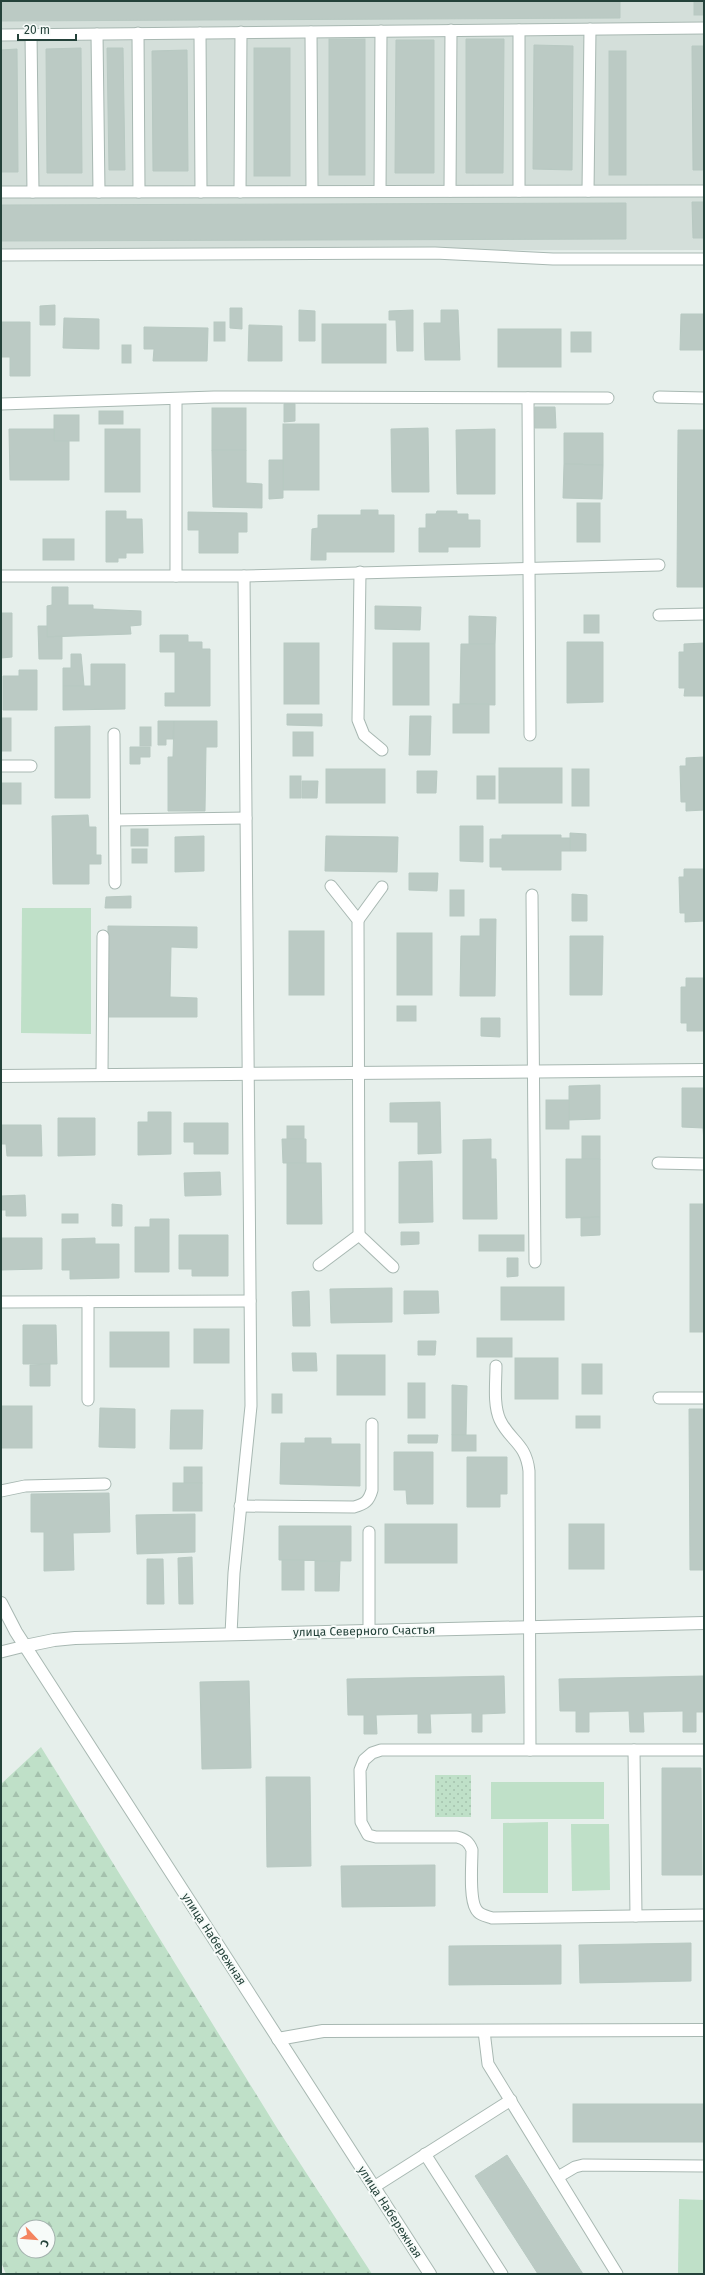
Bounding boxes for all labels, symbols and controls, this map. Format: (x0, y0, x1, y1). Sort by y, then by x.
scale bar (18, 16, 76, 42)
text: 20 m (24, 23, 50, 37)
street label: улица Северного Счастья (293, 1623, 435, 1639)
street label: улица Набережная (179, 1890, 249, 1988)
street label: улица Набережная (355, 2163, 425, 2261)
north arrow (16, 2219, 56, 2259)
text: С (37, 2237, 52, 2249)

